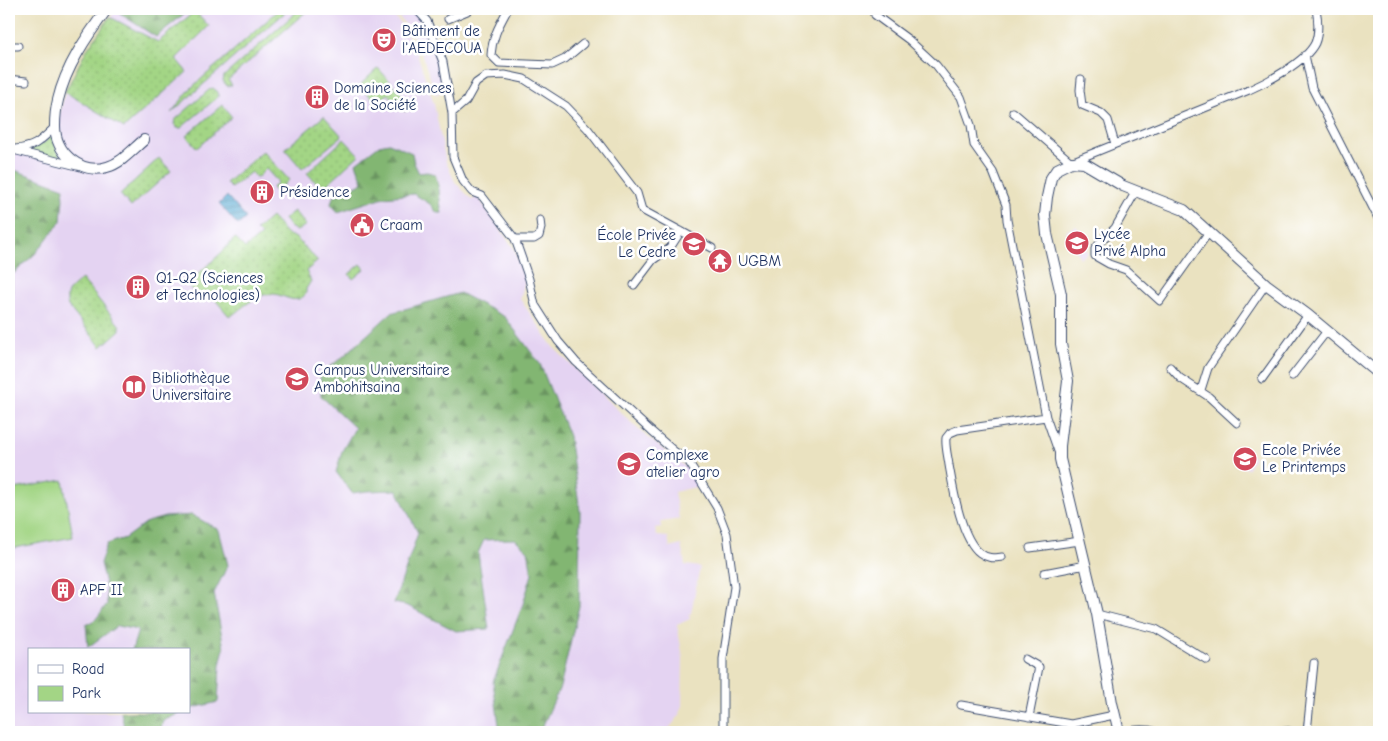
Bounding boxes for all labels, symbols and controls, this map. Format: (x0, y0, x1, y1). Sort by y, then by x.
place label: Bâtiment de l'AEDECOUA (402, 22, 482, 57)
theatre icon: Bâtiment de l'AEDECOUA (371, 27, 397, 53)
place label: Domaine Sciences de la Société (334, 79, 451, 114)
building icon: Domaine Sciences de la Société (304, 84, 330, 110)
building icon: Présidence (249, 179, 275, 205)
place label: Présidence (280, 183, 350, 201)
public building icon: Craam (349, 212, 375, 238)
place label: Craam (380, 216, 423, 234)
place label: École Privée Le Cedre (597, 225, 676, 261)
place label: Lycée Privé Alpha (1094, 225, 1166, 260)
school or university icon: Lycée Privé Alpha (1064, 230, 1090, 256)
school or university icon: École Privée Le Cedre (681, 231, 707, 257)
temple icon: UGBM (707, 248, 733, 274)
place label: UGBM (738, 252, 781, 270)
place label: Q1-Q2 (Sciences et Technologies) (156, 269, 263, 304)
building icon: Q1-Q2 (Sciences et Technologies) (125, 274, 151, 300)
place label: Campus Universitaire Ambohitsaina (314, 361, 450, 396)
school or university icon: Campus Universitaire Ambohitsaina (284, 366, 310, 392)
place label: Bibliothèque Universitaire (152, 369, 232, 404)
library icon: Bibliothèque Universitaire (121, 374, 147, 400)
place label: Ecole Privée Le Printemps (1262, 441, 1346, 476)
place label: Complexe atelier agro (646, 446, 720, 481)
school or university icon: Ecole Privée Le Printemps (1232, 446, 1258, 472)
school or university icon: Complexe atelier agro (616, 451, 642, 477)
building icon: APF II (50, 577, 76, 603)
place label: APF II (80, 581, 123, 599)
legend (28, 648, 190, 714)
text: Road (72, 660, 104, 678)
text: Park (72, 684, 101, 702)

